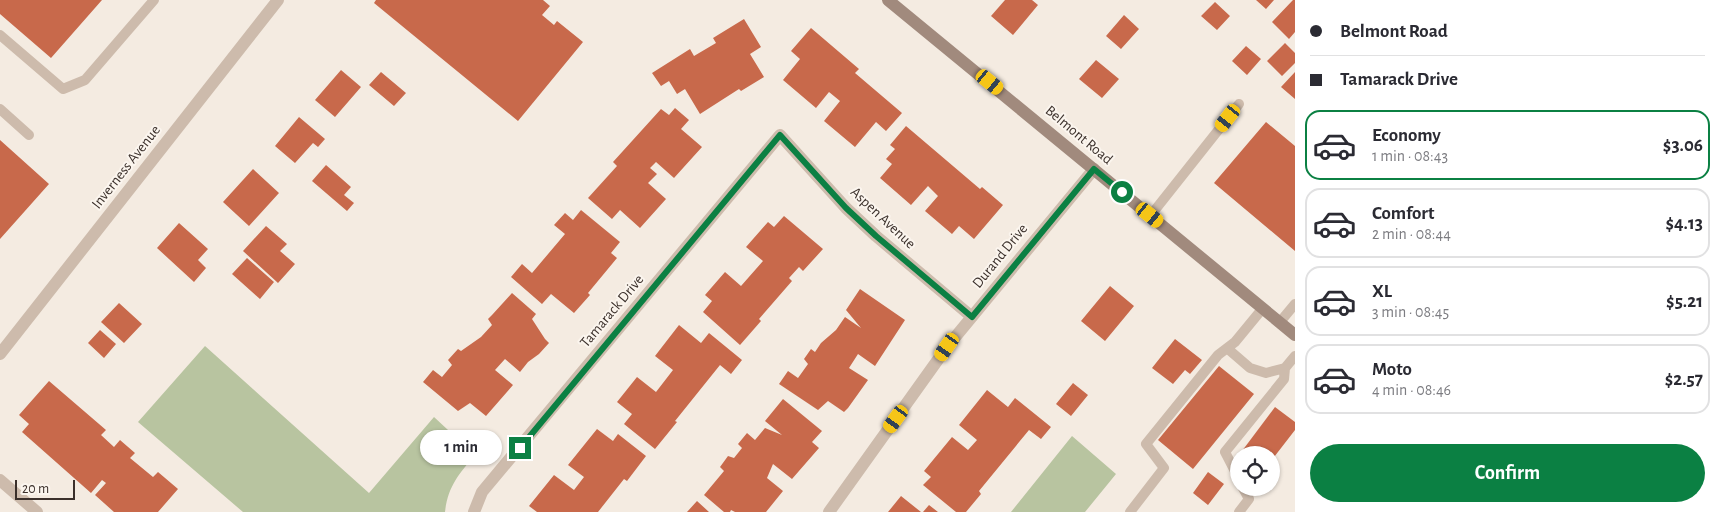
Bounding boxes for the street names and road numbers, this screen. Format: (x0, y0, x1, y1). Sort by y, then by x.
street label: Belmont Road (1043, 103, 1116, 167)
street label: Inverness Avenue (89, 122, 163, 211)
street label: Aspen Avenue (848, 184, 918, 252)
street label: Durand Drive (970, 221, 1030, 291)
street label: Tamarack Drive (577, 272, 647, 350)

